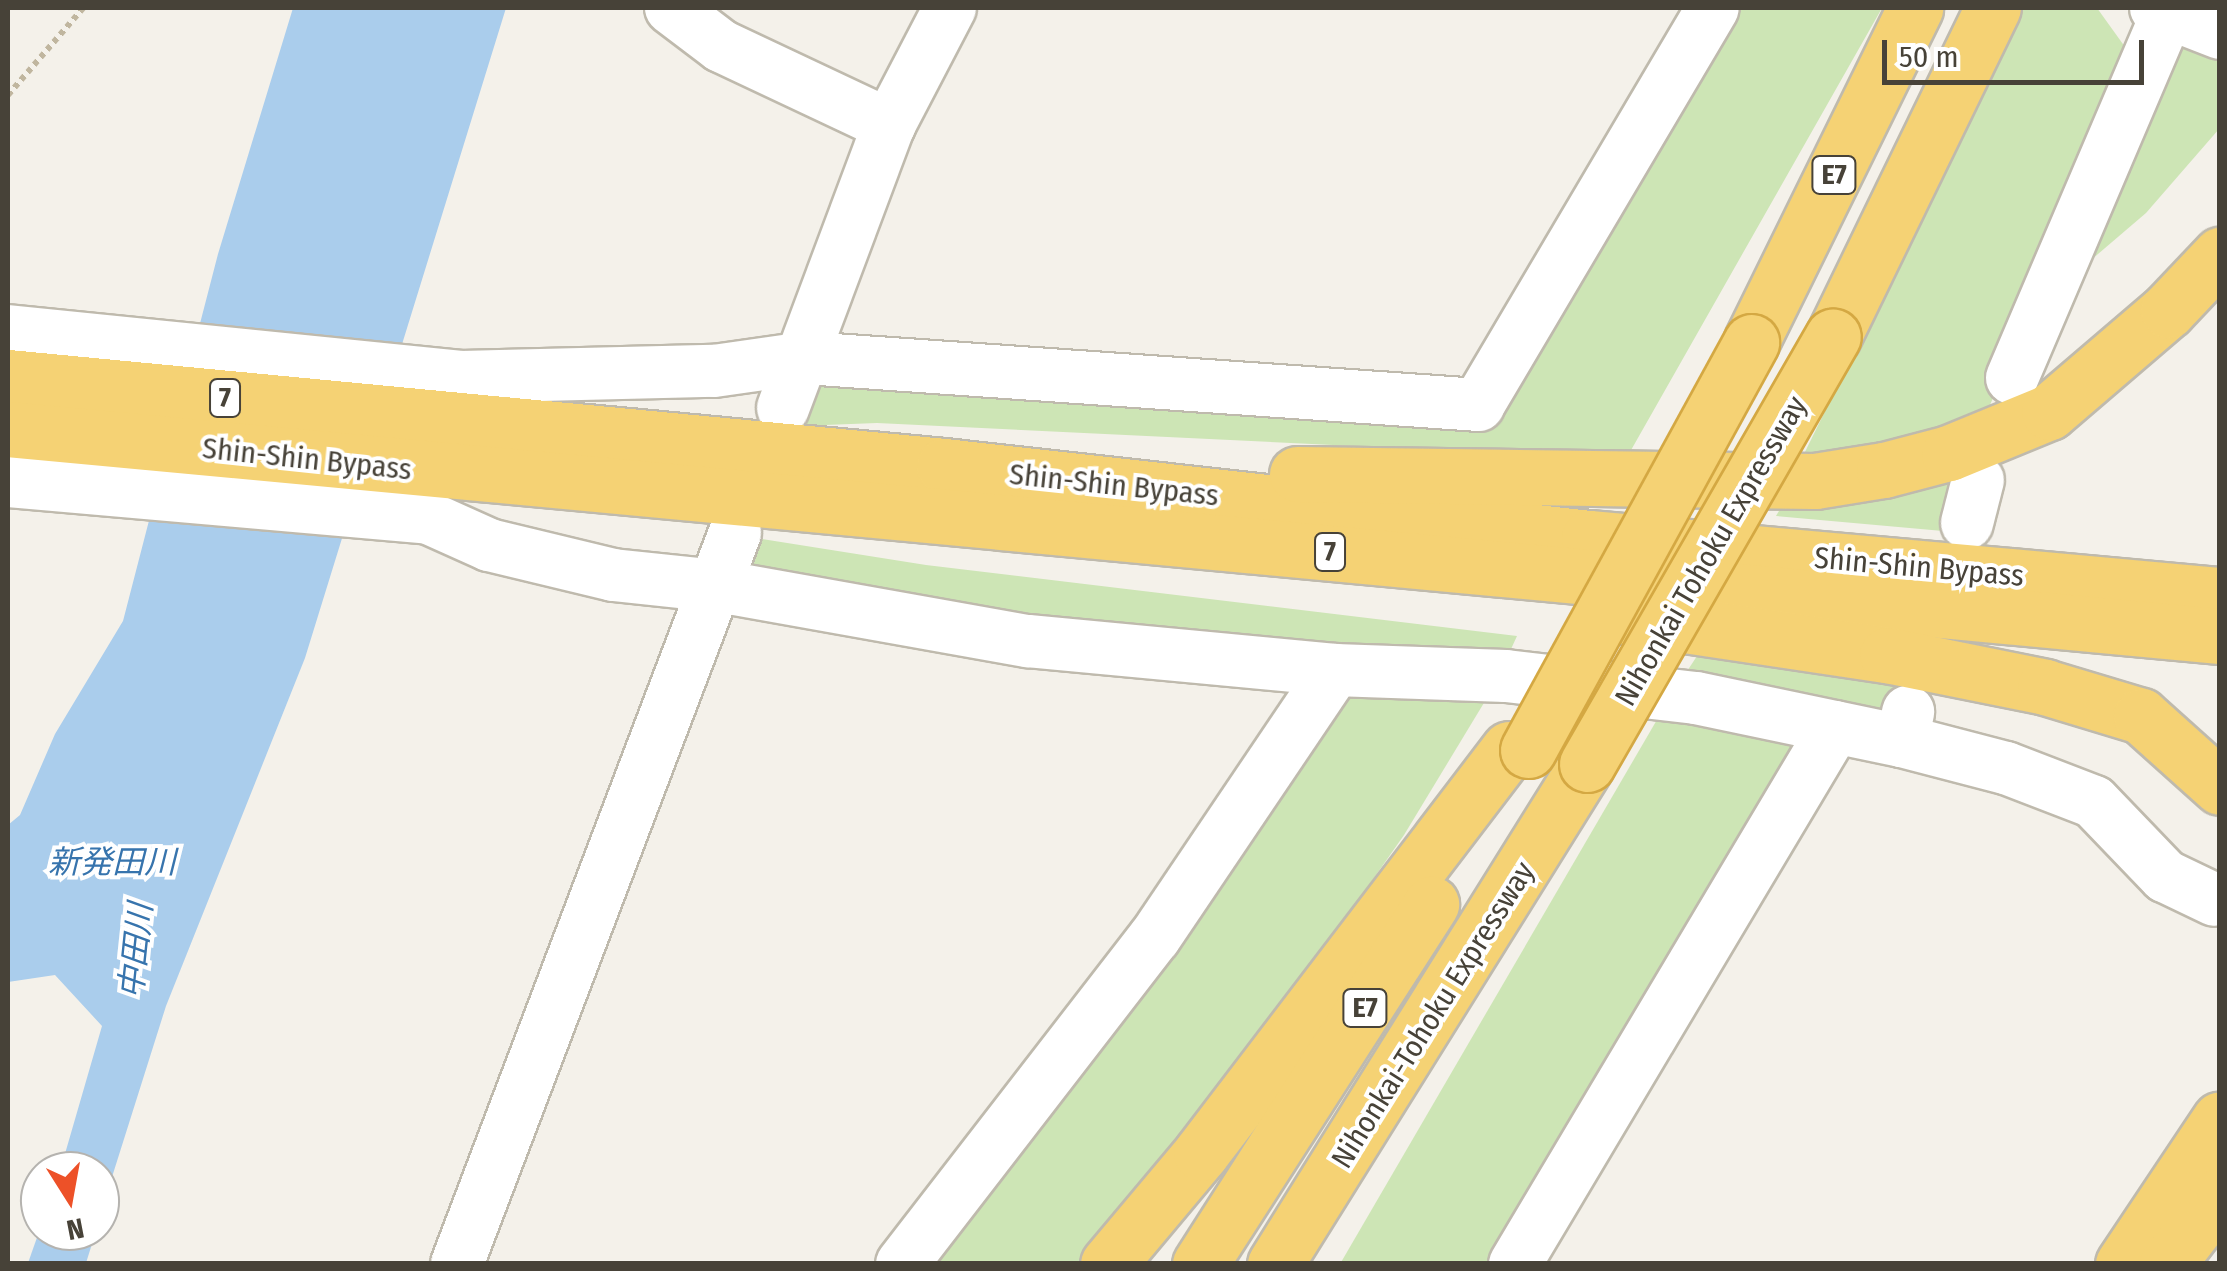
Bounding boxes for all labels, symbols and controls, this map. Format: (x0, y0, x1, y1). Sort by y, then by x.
scale bar (1887, 20, 2150, 82)
text: 50 m (1899, 39, 1959, 75)
road number: E7 (1809, 152, 1859, 198)
road number: 7 (208, 375, 242, 421)
street label: Nihonkai Tohoku Expressway (1607, 390, 1815, 712)
street label: Shin-Shin Bypass (201, 430, 413, 488)
street label: Shin-Shin Bypass (1008, 456, 1220, 514)
road number: 7 (1312, 529, 1348, 575)
street label: Shin-Shin Bypass (1813, 540, 2025, 594)
water label: 新発田川 (48, 843, 176, 881)
street label: Nihonkai-Tohoku Expressway (1324, 855, 1542, 1175)
water label: 中田川 (112, 901, 160, 1001)
road number: E7 (1340, 985, 1390, 1031)
north arrow (20, 1151, 120, 1251)
text: N (64, 1211, 87, 1247)

